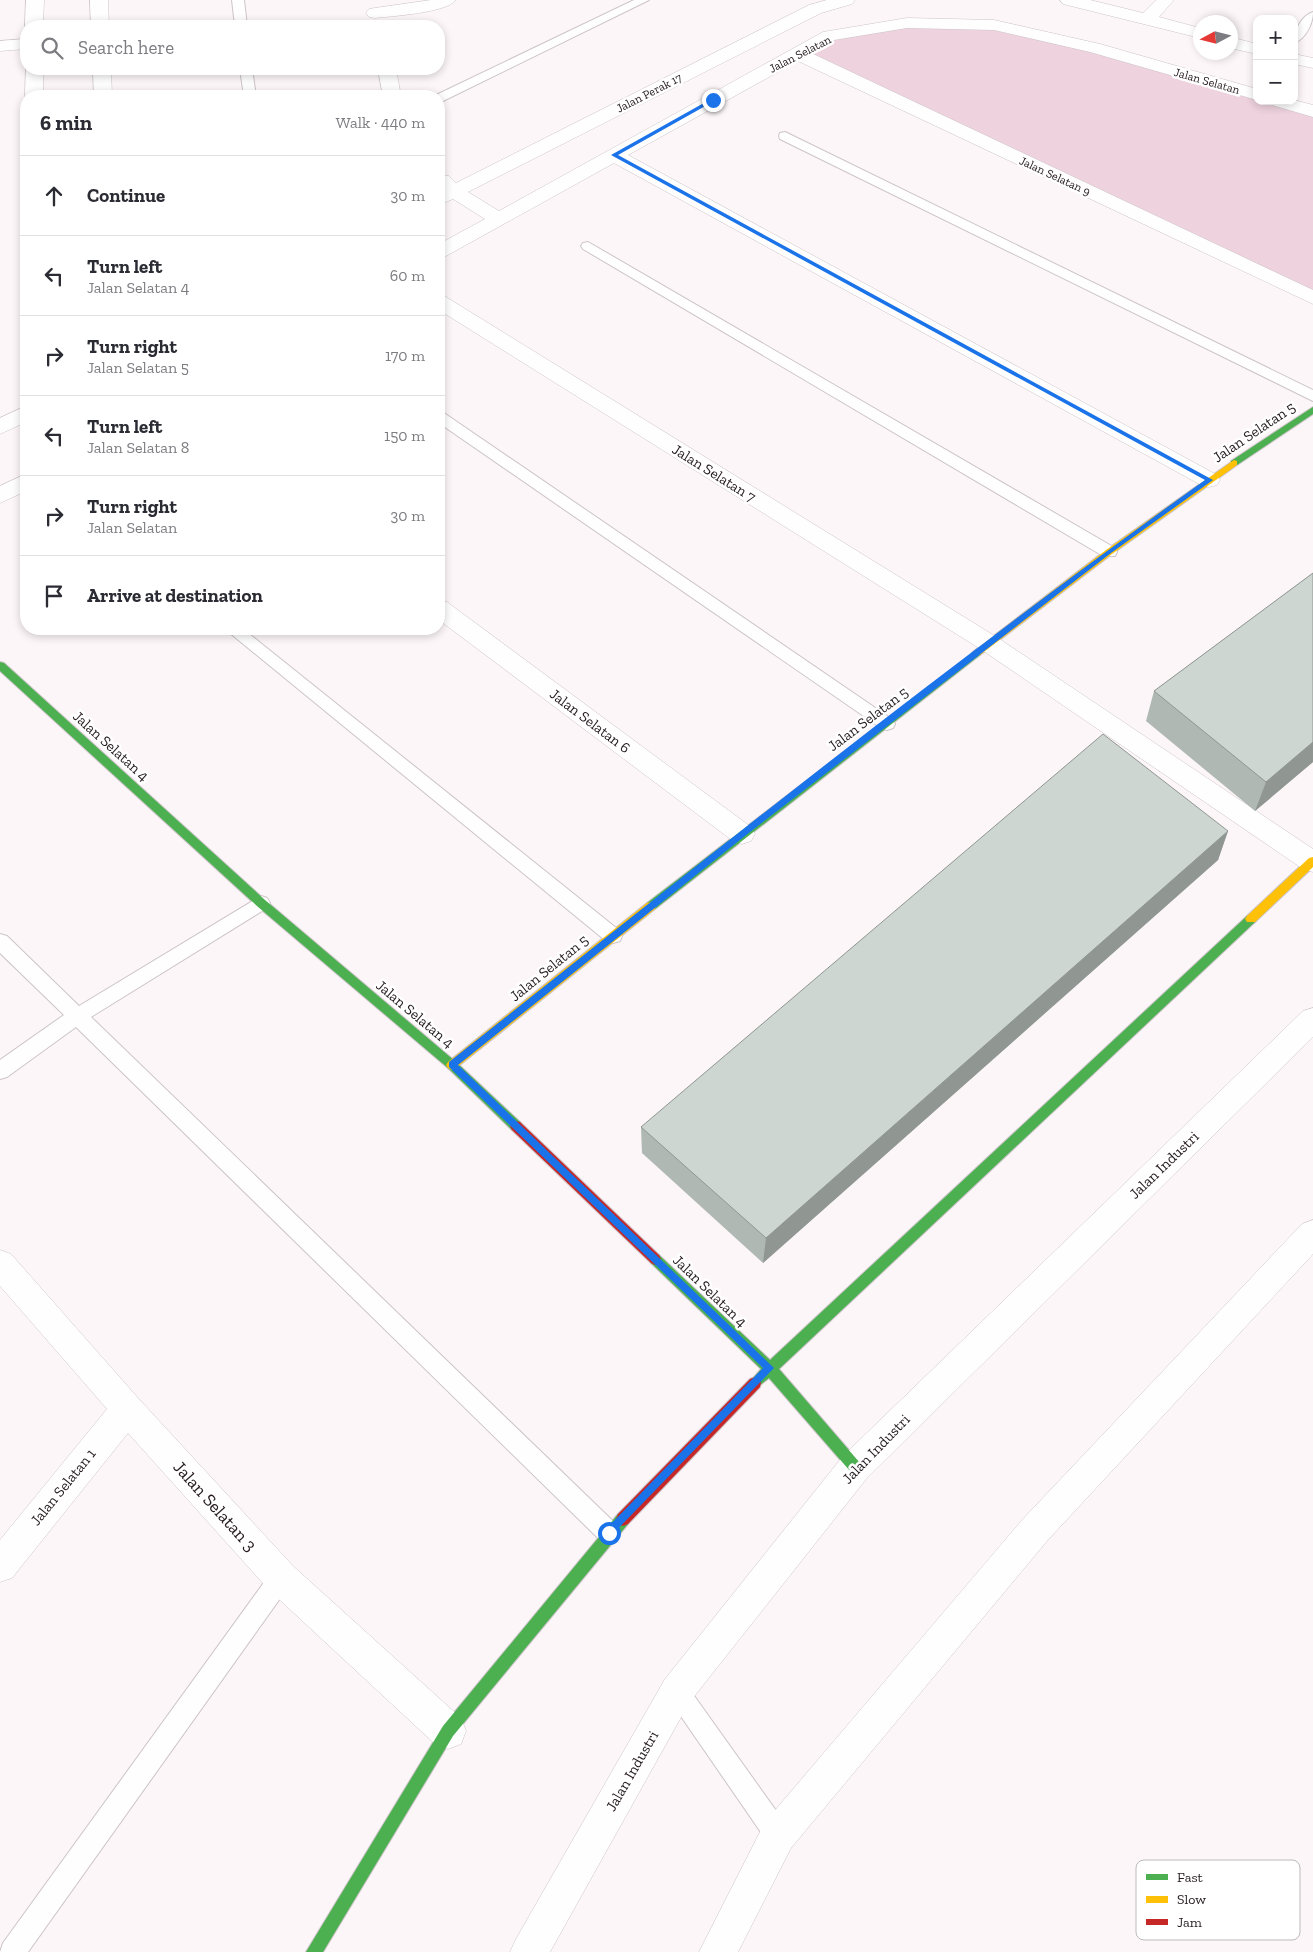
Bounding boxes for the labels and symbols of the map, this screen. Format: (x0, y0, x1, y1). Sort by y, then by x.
north arrow (1193, 15, 1238, 60)
street label: Jalan Selatan (767, 32, 833, 76)
street label: Jalan Selatan (1173, 65, 1242, 97)
street label: Jalan Perak 17 (614, 70, 684, 116)
route end (702, 89, 725, 112)
street label: Jalan Selatan 9 (1017, 153, 1093, 199)
street label: Jalan Selatan 5 (1209, 398, 1299, 466)
street label: Jalan Selatan 7 (669, 440, 759, 506)
street label: Jalan Selatan 5 (824, 683, 912, 755)
street label: Jalan Selatan 6 (546, 685, 634, 757)
street label: Jalan Selatan 4 (69, 707, 153, 785)
street label: Jalan Selatan 5 (506, 931, 592, 1005)
street label: Jalan Selatan 4 (372, 976, 458, 1052)
street label: Jalan Industri (1126, 1127, 1202, 1203)
street label: Jalan Selatan 4 (669, 1251, 751, 1331)
street label: Jalan Industri (838, 1411, 914, 1487)
street label: Jalan Selatan 1 (26, 1445, 100, 1529)
street label: Jalan Selatan 3 (169, 1456, 262, 1556)
route start (598, 1522, 621, 1545)
street label: Jalan Industri (602, 1728, 662, 1814)
legend (1136, 1860, 1300, 1940)
text: Fast (1177, 1869, 1204, 1886)
text: Slow (1177, 1891, 1206, 1908)
text: Jam (1177, 1914, 1202, 1931)

